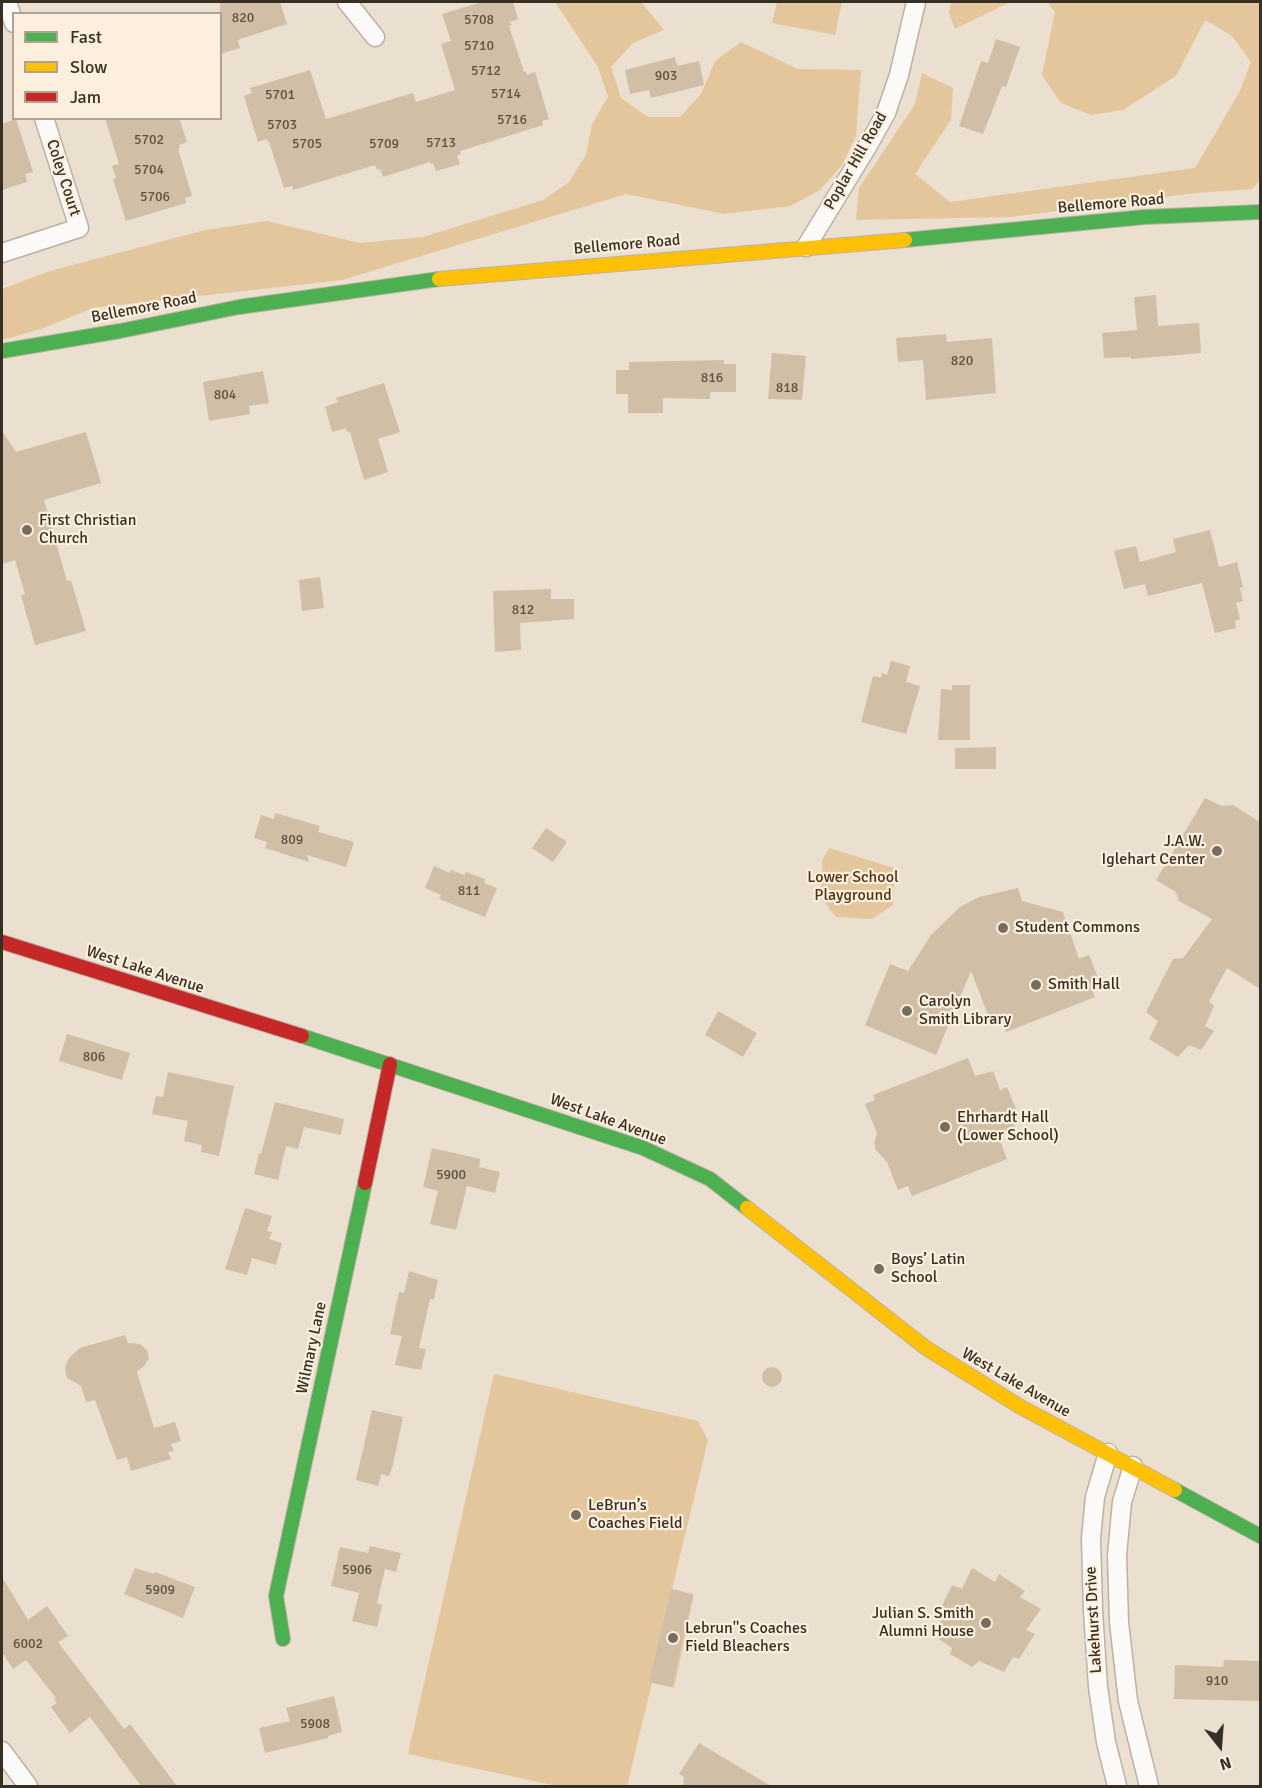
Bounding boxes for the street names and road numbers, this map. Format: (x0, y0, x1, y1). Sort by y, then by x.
street label: Poplar Hill Road (820, 109, 892, 213)
street label: Coley Court (42, 137, 84, 219)
street label: Bellemore Road (1057, 190, 1165, 218)
street label: Bellemore Road (573, 231, 681, 259)
street label: Bellemore Road (90, 288, 198, 328)
street label: West Lake Avenue (84, 942, 206, 998)
street label: West Lake Avenue (547, 1090, 669, 1150)
street label: Wilmary Lane (293, 1300, 331, 1396)
street label: West Lake Avenue (958, 1344, 1074, 1422)
street label: Lakehurst Drive (1082, 1566, 1106, 1674)

